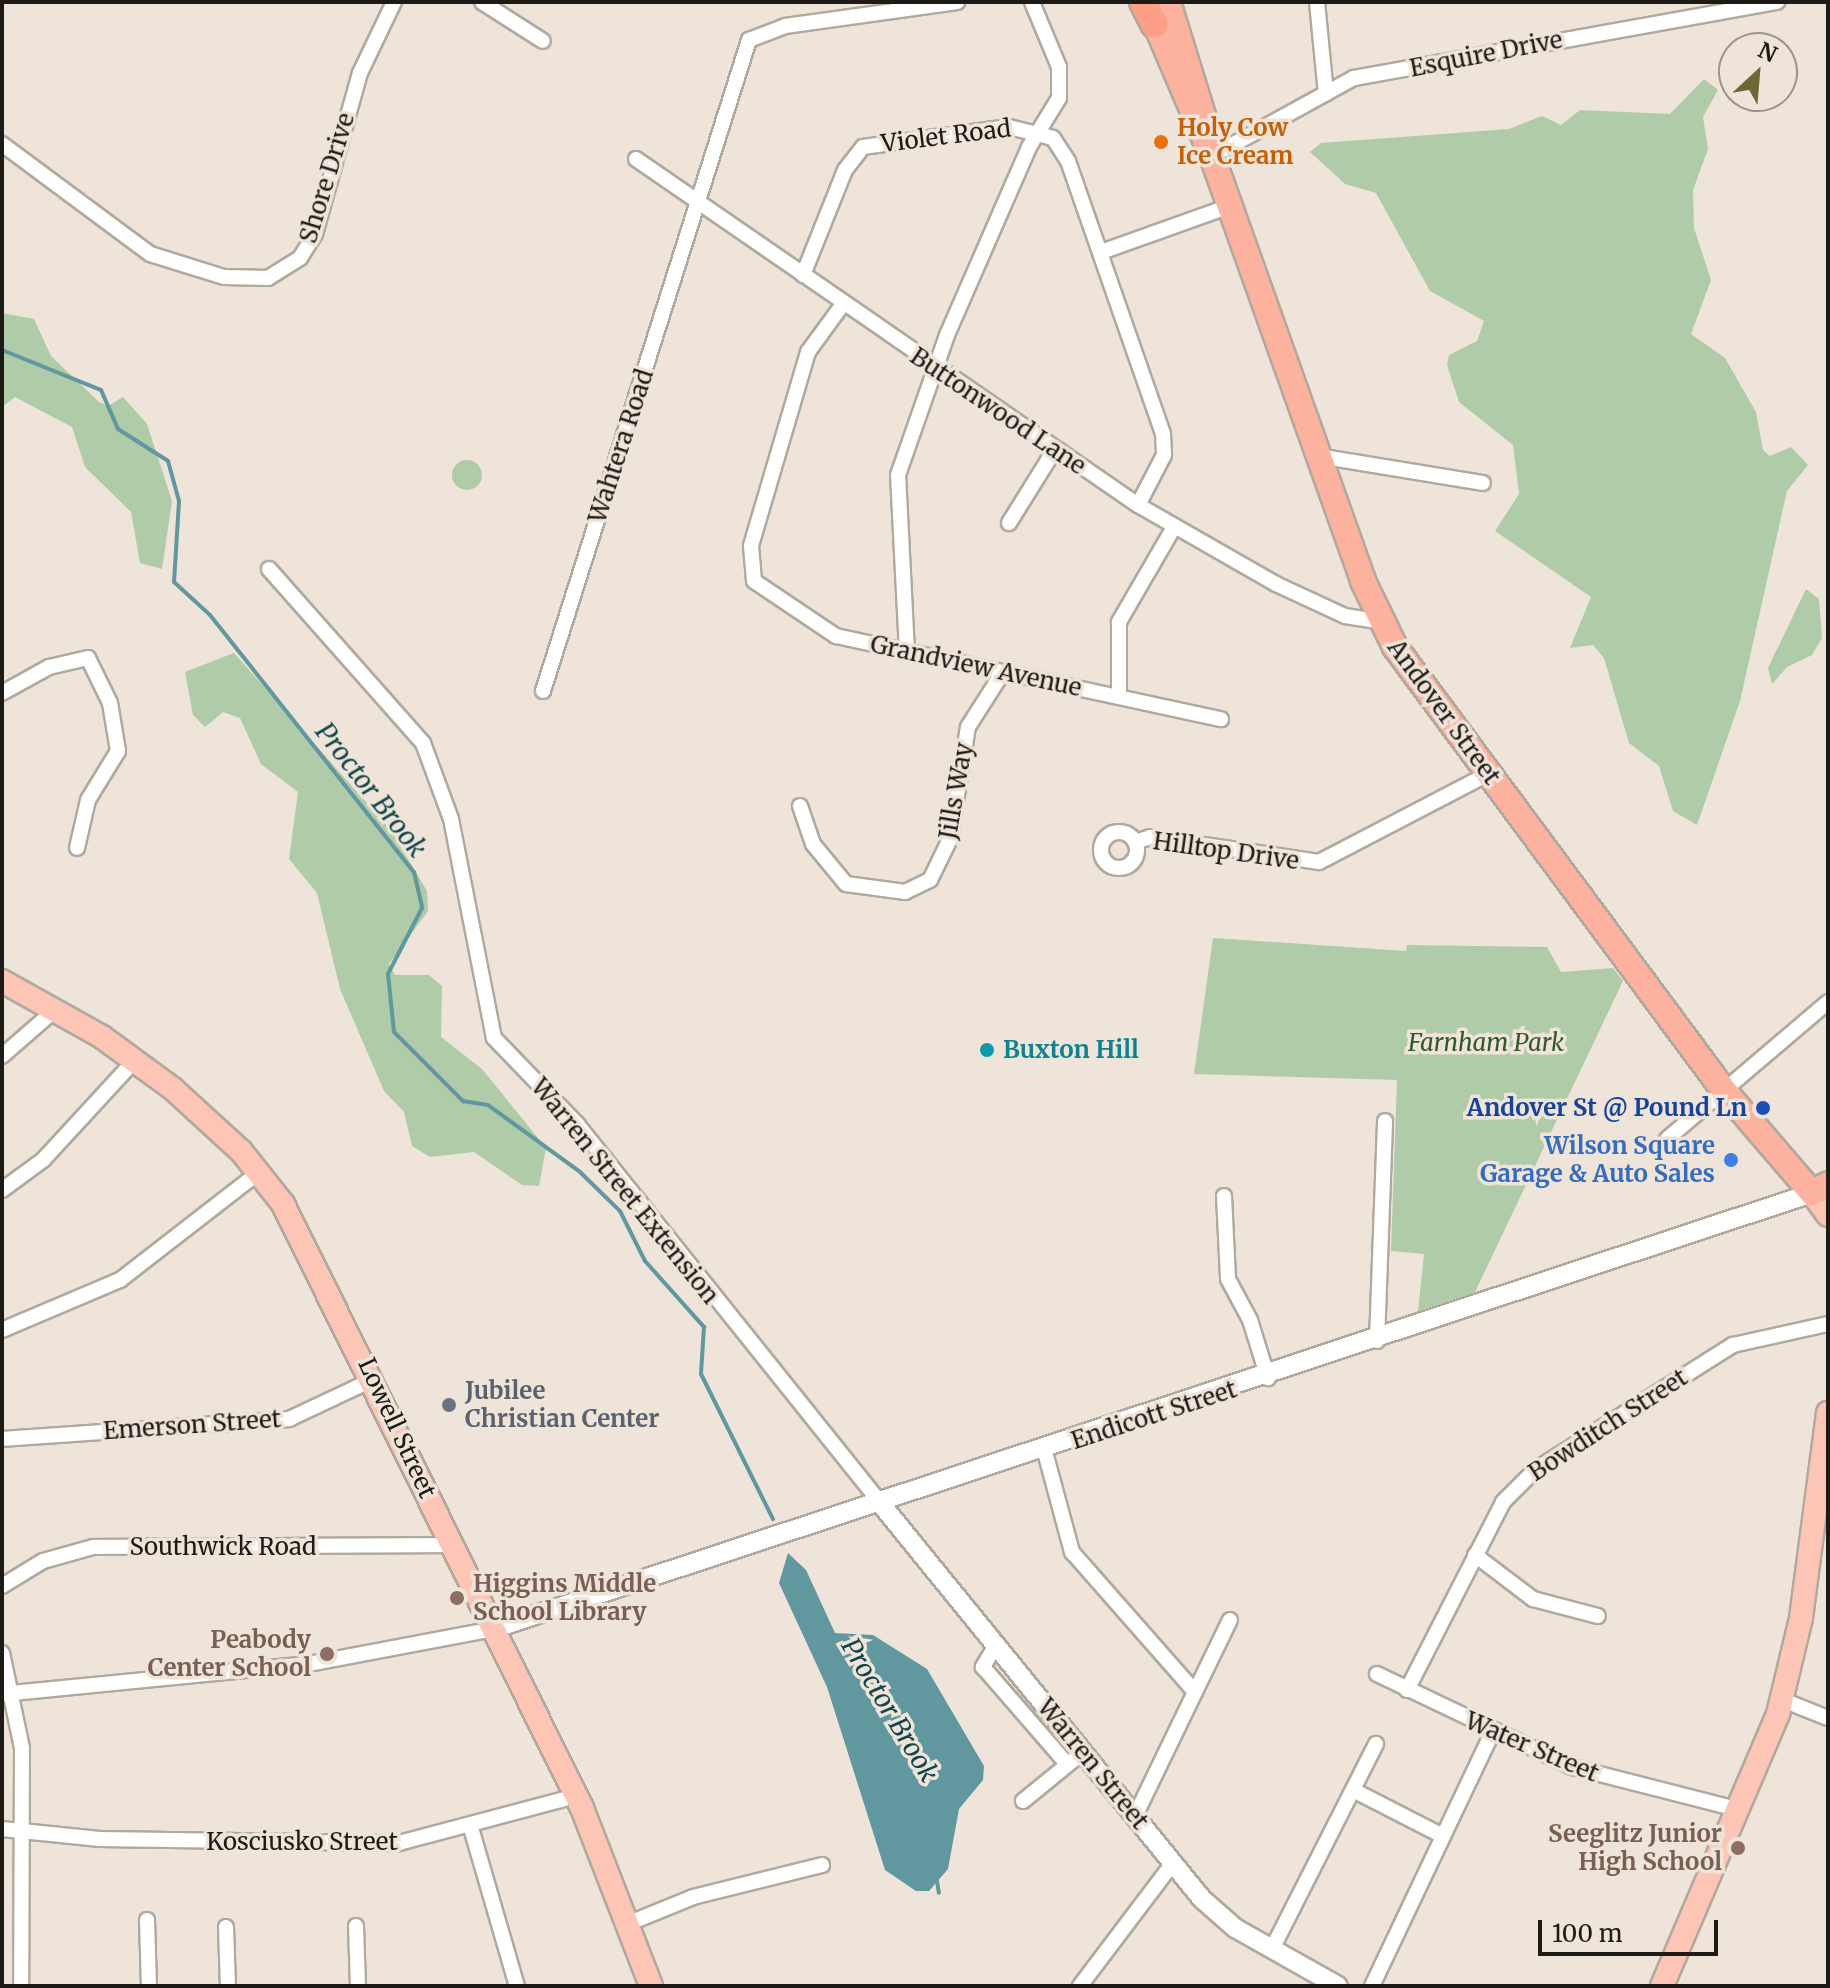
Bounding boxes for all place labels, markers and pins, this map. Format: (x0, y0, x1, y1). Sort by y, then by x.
place label: Holy Cow Ice Cream (1177, 114, 1293, 170)
marker: Holy Cow Ice Cream (1152, 133, 1170, 151)
place label: Buxton Hill (1003, 1036, 1139, 1064)
marker: Buxton Hill (978, 1041, 996, 1059)
place label: Andover St @ Pound Ln (1467, 1094, 1747, 1122)
marker: Andover St @ Pound Ln (1754, 1099, 1772, 1117)
place label: Wilson Square Garage & Auto Sales (1480, 1132, 1715, 1188)
marker: Wilson Square Garage & Auto Sales (1722, 1151, 1740, 1169)
place label: Jubilee Christian Center (465, 1377, 659, 1433)
marker: Jubilee Christian Center (440, 1396, 458, 1414)
place label: Higgins Middle School Library (473, 1570, 656, 1626)
marker: Higgins Middle School Library (448, 1589, 466, 1607)
place label: Peabody Center School (148, 1626, 311, 1682)
marker: Peabody Center School (318, 1645, 336, 1663)
place label: Seeglitz Junior High School (1548, 1820, 1722, 1876)
marker: Seeglitz Junior High School (1729, 1839, 1747, 1857)

